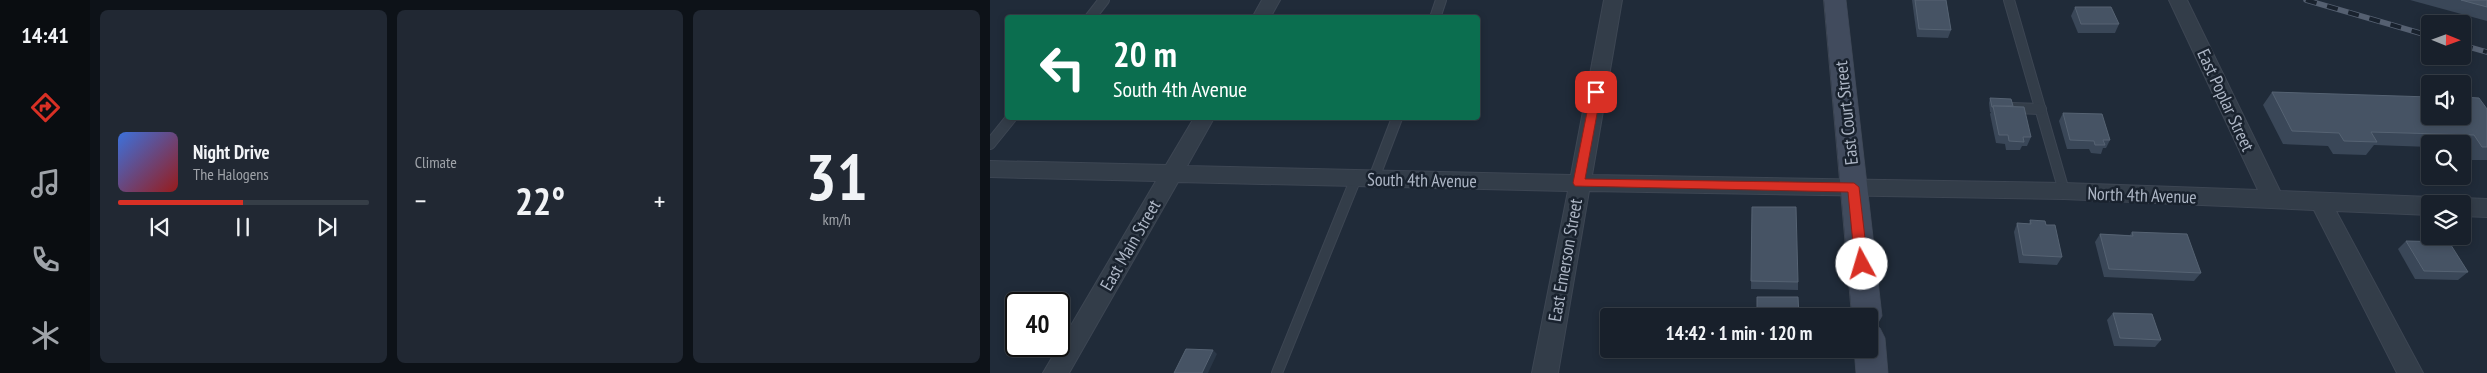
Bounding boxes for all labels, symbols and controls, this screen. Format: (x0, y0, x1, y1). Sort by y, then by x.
north arrow (2421, 15, 2471, 65)
map controls (2421, 15, 2471, 245)
text: 14:41 (21, 21, 69, 49)
text: 20 m (1113, 31, 1177, 77)
icon: left (1030, 35, 1095, 100)
street label: East Poplar Street (2192, 45, 2260, 155)
street label: East Court Street (1829, 60, 1863, 166)
pin (1575, 71, 1617, 113)
text: South 4th Avenue (1113, 75, 1247, 103)
button: sound (2421, 75, 2471, 125)
icon: arrive (1582, 78, 1610, 106)
icon: directions (28, 90, 63, 125)
text: 31 (806, 134, 868, 218)
button: search (2421, 135, 2471, 185)
text: Night Drive (193, 140, 270, 164)
text: Climate (415, 152, 457, 172)
text: The Halogens (193, 164, 269, 184)
icon: music (28, 166, 63, 201)
street label: South 4th Avenue (1367, 168, 1477, 192)
text: 22° (515, 176, 565, 225)
text: − (415, 182, 426, 219)
text: + (654, 182, 665, 219)
street label: North 4th Avenue (2087, 182, 2197, 208)
street label: East Main Street (1095, 195, 1165, 295)
button: layers (2421, 195, 2471, 245)
street label: East Emerson Street (1543, 197, 1587, 323)
text: km/h (822, 209, 851, 229)
icon: previous (146, 213, 174, 241)
icon: pause (229, 213, 257, 241)
icon: next (313, 213, 341, 241)
position arrow (1835, 237, 1887, 289)
icon: phone (28, 242, 63, 277)
speed limit sign: 40 (1005, 292, 1070, 357)
icon: climate (28, 318, 63, 353)
text: 14:42 · 1 min · 120 m (1666, 321, 1812, 345)

